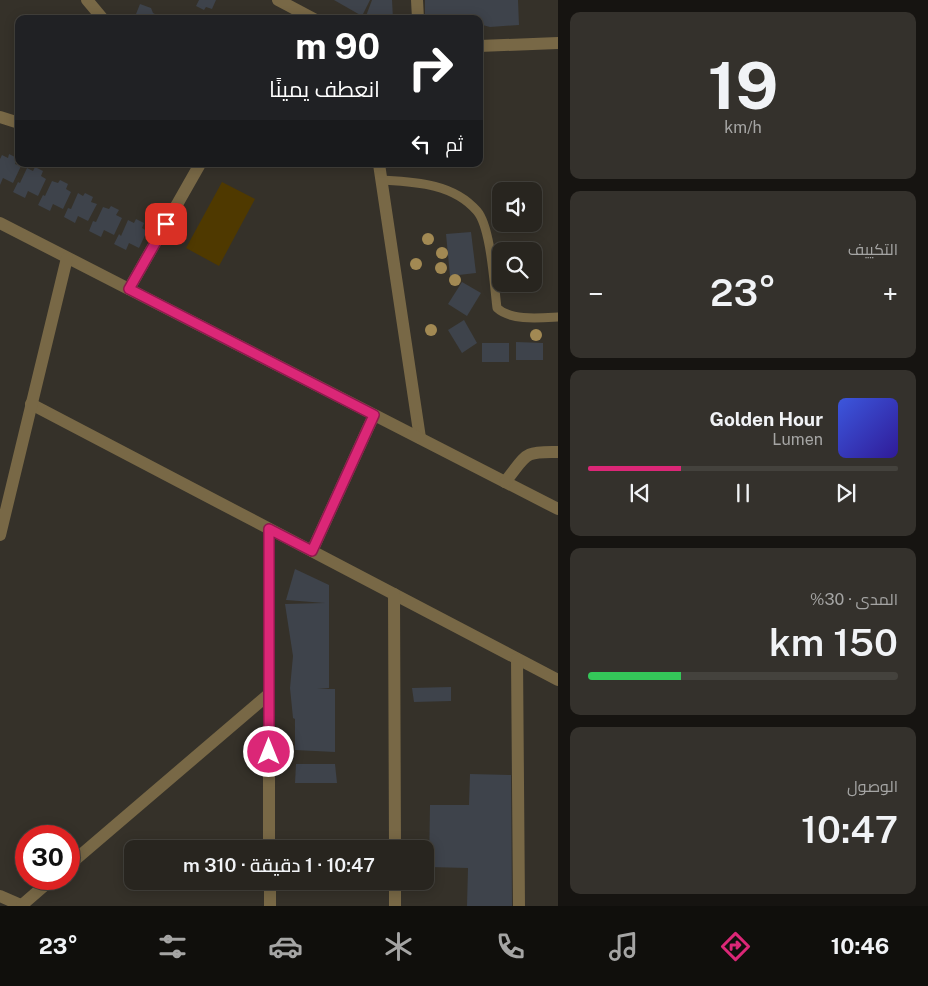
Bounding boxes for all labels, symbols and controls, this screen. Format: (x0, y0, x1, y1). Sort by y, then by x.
text: 90 m (295, 26, 380, 67)
icon: right (398, 35, 463, 100)
text: 19 (708, 47, 778, 124)
text: انعطف يمينًا (269, 76, 380, 102)
text: km/h (724, 118, 762, 137)
icon: left (407, 130, 435, 158)
text: ثم (445, 133, 463, 155)
map controls (492, 182, 542, 292)
button: sound (492, 182, 542, 232)
pin (145, 203, 187, 245)
icon: arrive (152, 210, 180, 238)
text: التكييف (848, 240, 898, 259)
button: search (492, 242, 542, 292)
text: 23° (710, 270, 776, 315)
text: − (588, 277, 604, 310)
text: + (882, 277, 898, 310)
text: Golden Hour (709, 408, 823, 430)
text: Lumen (772, 430, 823, 449)
icon: previous (626, 479, 654, 507)
icon: pause (729, 479, 757, 507)
icon: next (832, 479, 860, 507)
text: المدى · 30% (810, 590, 898, 609)
text: 150 km (769, 620, 898, 665)
position arrow (242, 725, 294, 777)
text: الوصول (847, 777, 898, 796)
text: 10:47 (801, 807, 898, 852)
speed limit sign: 30 (15, 825, 80, 890)
text: 10:47 · 1 دقيقة · 310 m (183, 854, 375, 876)
icon: filters (155, 929, 190, 964)
icon: car (268, 929, 303, 964)
icon: climate (381, 929, 416, 964)
icon: phone (493, 929, 528, 964)
icon: music (606, 929, 641, 964)
icon: directions (718, 929, 753, 964)
text: 23° (39, 933, 78, 959)
text: 10:46 (831, 933, 889, 959)

